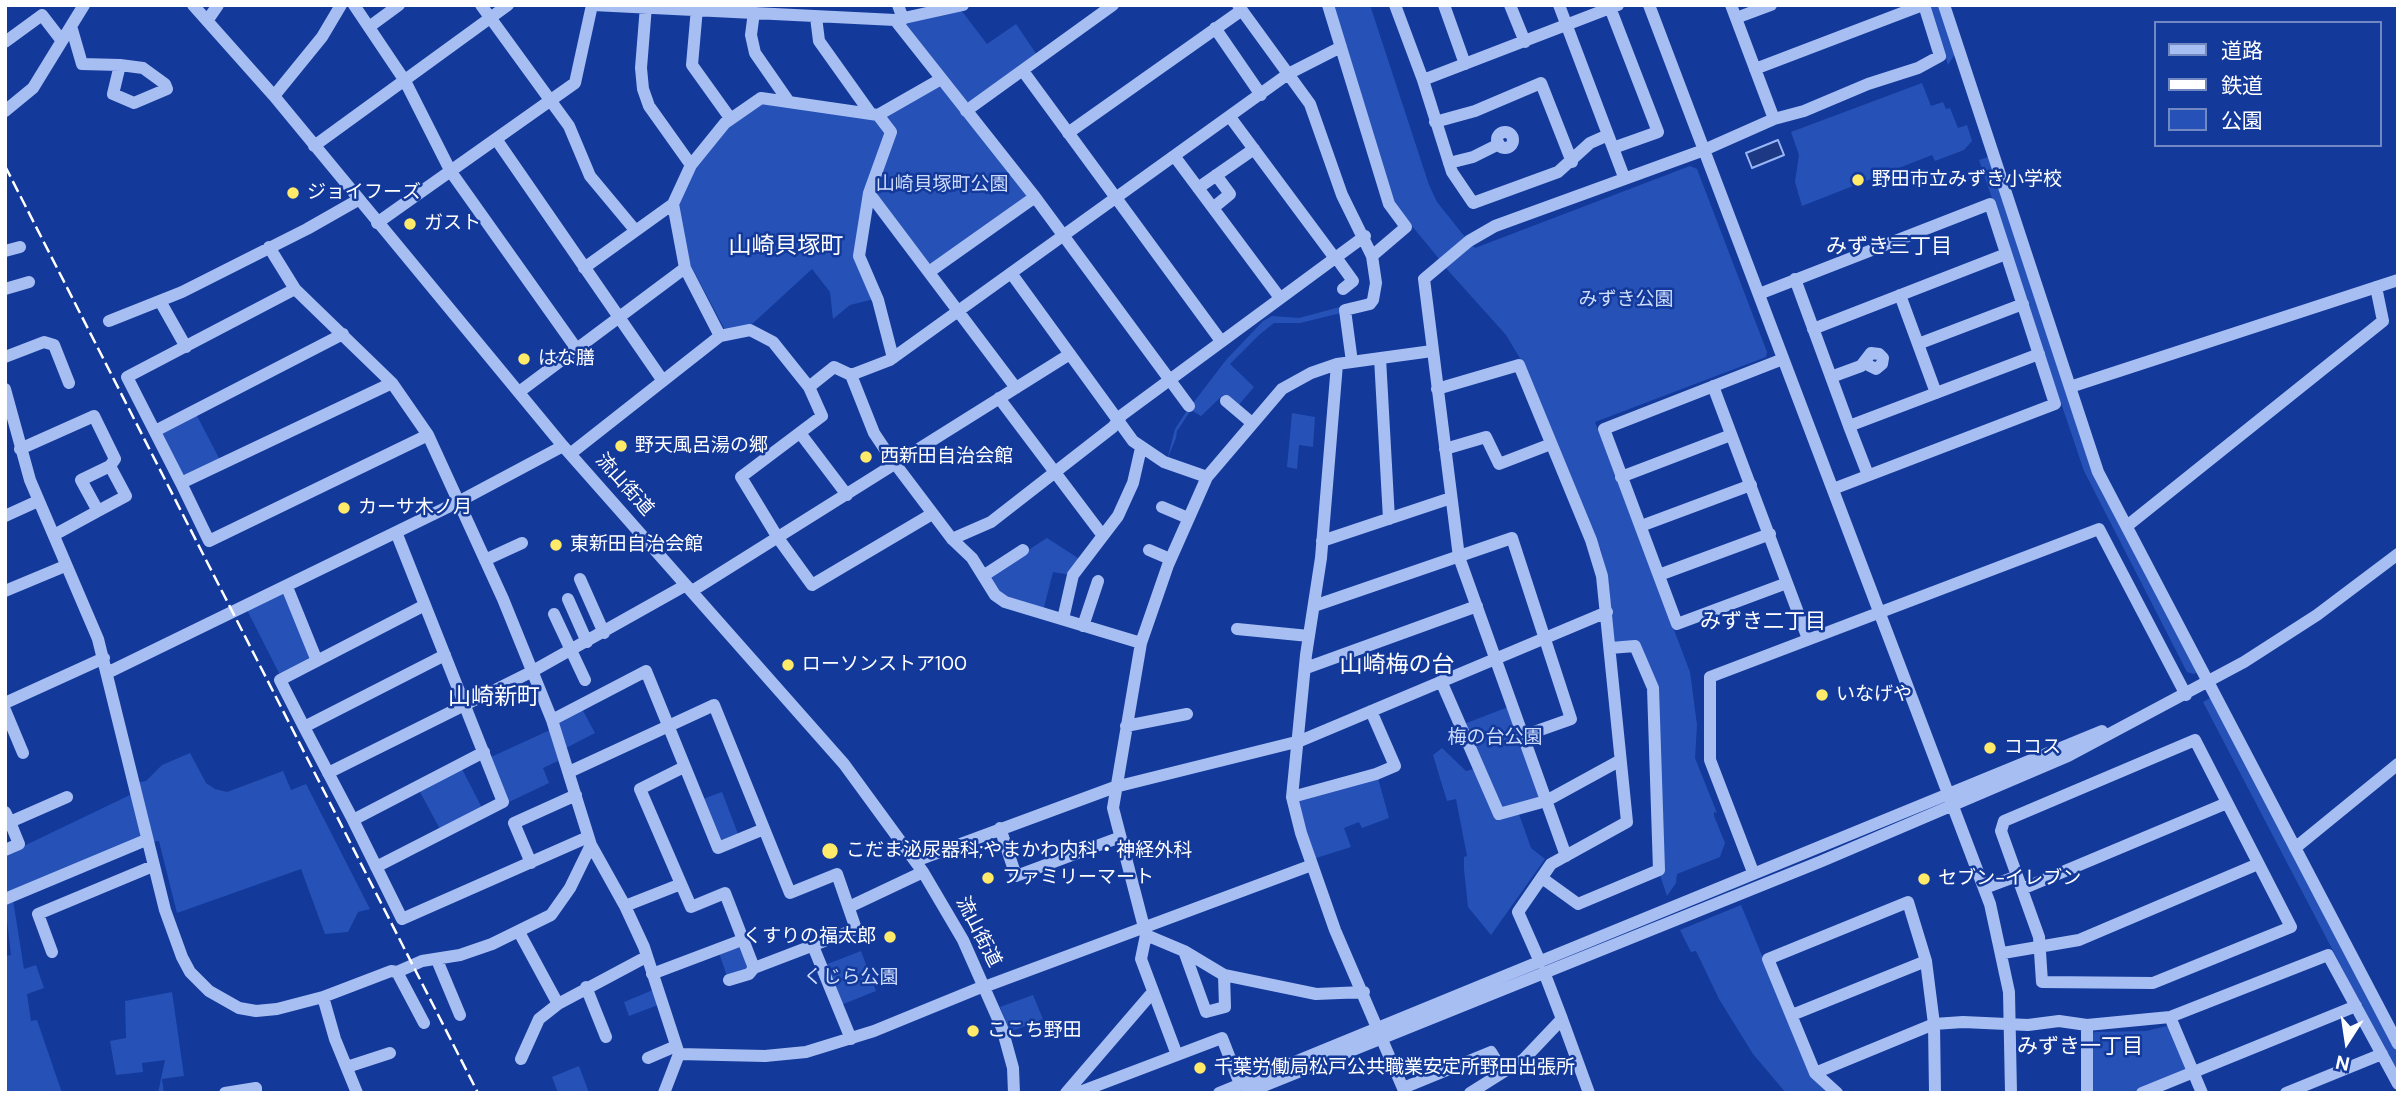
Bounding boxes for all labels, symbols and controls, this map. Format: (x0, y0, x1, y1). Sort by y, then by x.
legend (2154, 21, 2382, 147)
text: 道路 (2221, 37, 2263, 65)
text: 鉄道 (2221, 72, 2263, 100)
text: 公園 (2221, 107, 2263, 135)
place label: 野田市立みずき小学校 (1872, 169, 2062, 191)
marker: 野田市立みずき小学校 (1850, 172, 1866, 188)
park label: 山崎貝塚町公園 (876, 174, 1008, 196)
place label: ジョイフーズ (307, 182, 421, 204)
marker: ジョイフーズ (285, 185, 301, 201)
place label: ガスト (424, 213, 481, 235)
marker: ガスト (402, 216, 418, 232)
district label: 山崎貝塚町 (729, 233, 843, 261)
district label: みずき三丁目 (1826, 234, 1952, 260)
park label: みずき公園 (1579, 289, 1673, 311)
place label: はな膳 (538, 348, 595, 370)
marker: はな膳 (516, 351, 532, 367)
place label: 野天風呂湯の郷 (635, 435, 768, 457)
marker: 野天風呂湯の郷 (613, 438, 629, 454)
place label: 西新田自治会館 (880, 446, 1013, 468)
street label: 流山街道 (590, 449, 658, 521)
marker: 西新田自治会館 (858, 449, 874, 465)
place label: カーサ木ノ月 (358, 497, 472, 519)
marker: カーサ木ノ月 (336, 500, 352, 516)
place label: 東新田自治会館 (570, 534, 703, 556)
marker: 東新田自治会館 (548, 537, 564, 553)
district label: みずき二丁目 (1700, 609, 1826, 635)
district label: 山崎梅の台 (1340, 652, 1454, 680)
place label: ローソンストア100 (802, 654, 967, 676)
marker: ローソンストア100 (780, 657, 796, 673)
district label: 山崎新町 (448, 684, 540, 712)
place label: いなげや (1836, 684, 1912, 706)
marker: いなげや (1814, 687, 1830, 703)
park label: 梅の台公園 (1448, 727, 1542, 749)
place label: ココス (2004, 737, 2061, 759)
marker: ココス (1982, 740, 1998, 756)
place label: こだま泌尿器科;やまかわ内科・神経外科 (846, 840, 1192, 862)
marker: こだま泌尿器科;やまかわ内科・神経外科 (820, 841, 840, 861)
place label: ファミリーマート (1002, 867, 1154, 889)
place label: セブン-イレブン (1938, 868, 2081, 890)
marker: ファミリーマート (980, 870, 996, 886)
marker: セブン-イレブン (1916, 871, 1932, 887)
street label: 流山街道 (951, 893, 1005, 971)
place label: くすりの福太郎 (743, 926, 876, 948)
marker: くすりの福太郎 (882, 929, 898, 945)
park label: くじら公園 (804, 967, 898, 989)
north arrow (2312, 1007, 2382, 1077)
place label: ここち野田 (987, 1020, 1082, 1042)
marker: ここち野田 (965, 1023, 981, 1039)
district label: みずき一丁目 (2017, 1034, 2143, 1060)
text: N (2333, 1049, 2352, 1077)
place label: 千葉労働局松戸公共職業安定所野田出張所 (1214, 1057, 1575, 1079)
marker: 千葉労働局松戸公共職業安定所野田出張所 (1192, 1060, 1208, 1076)

